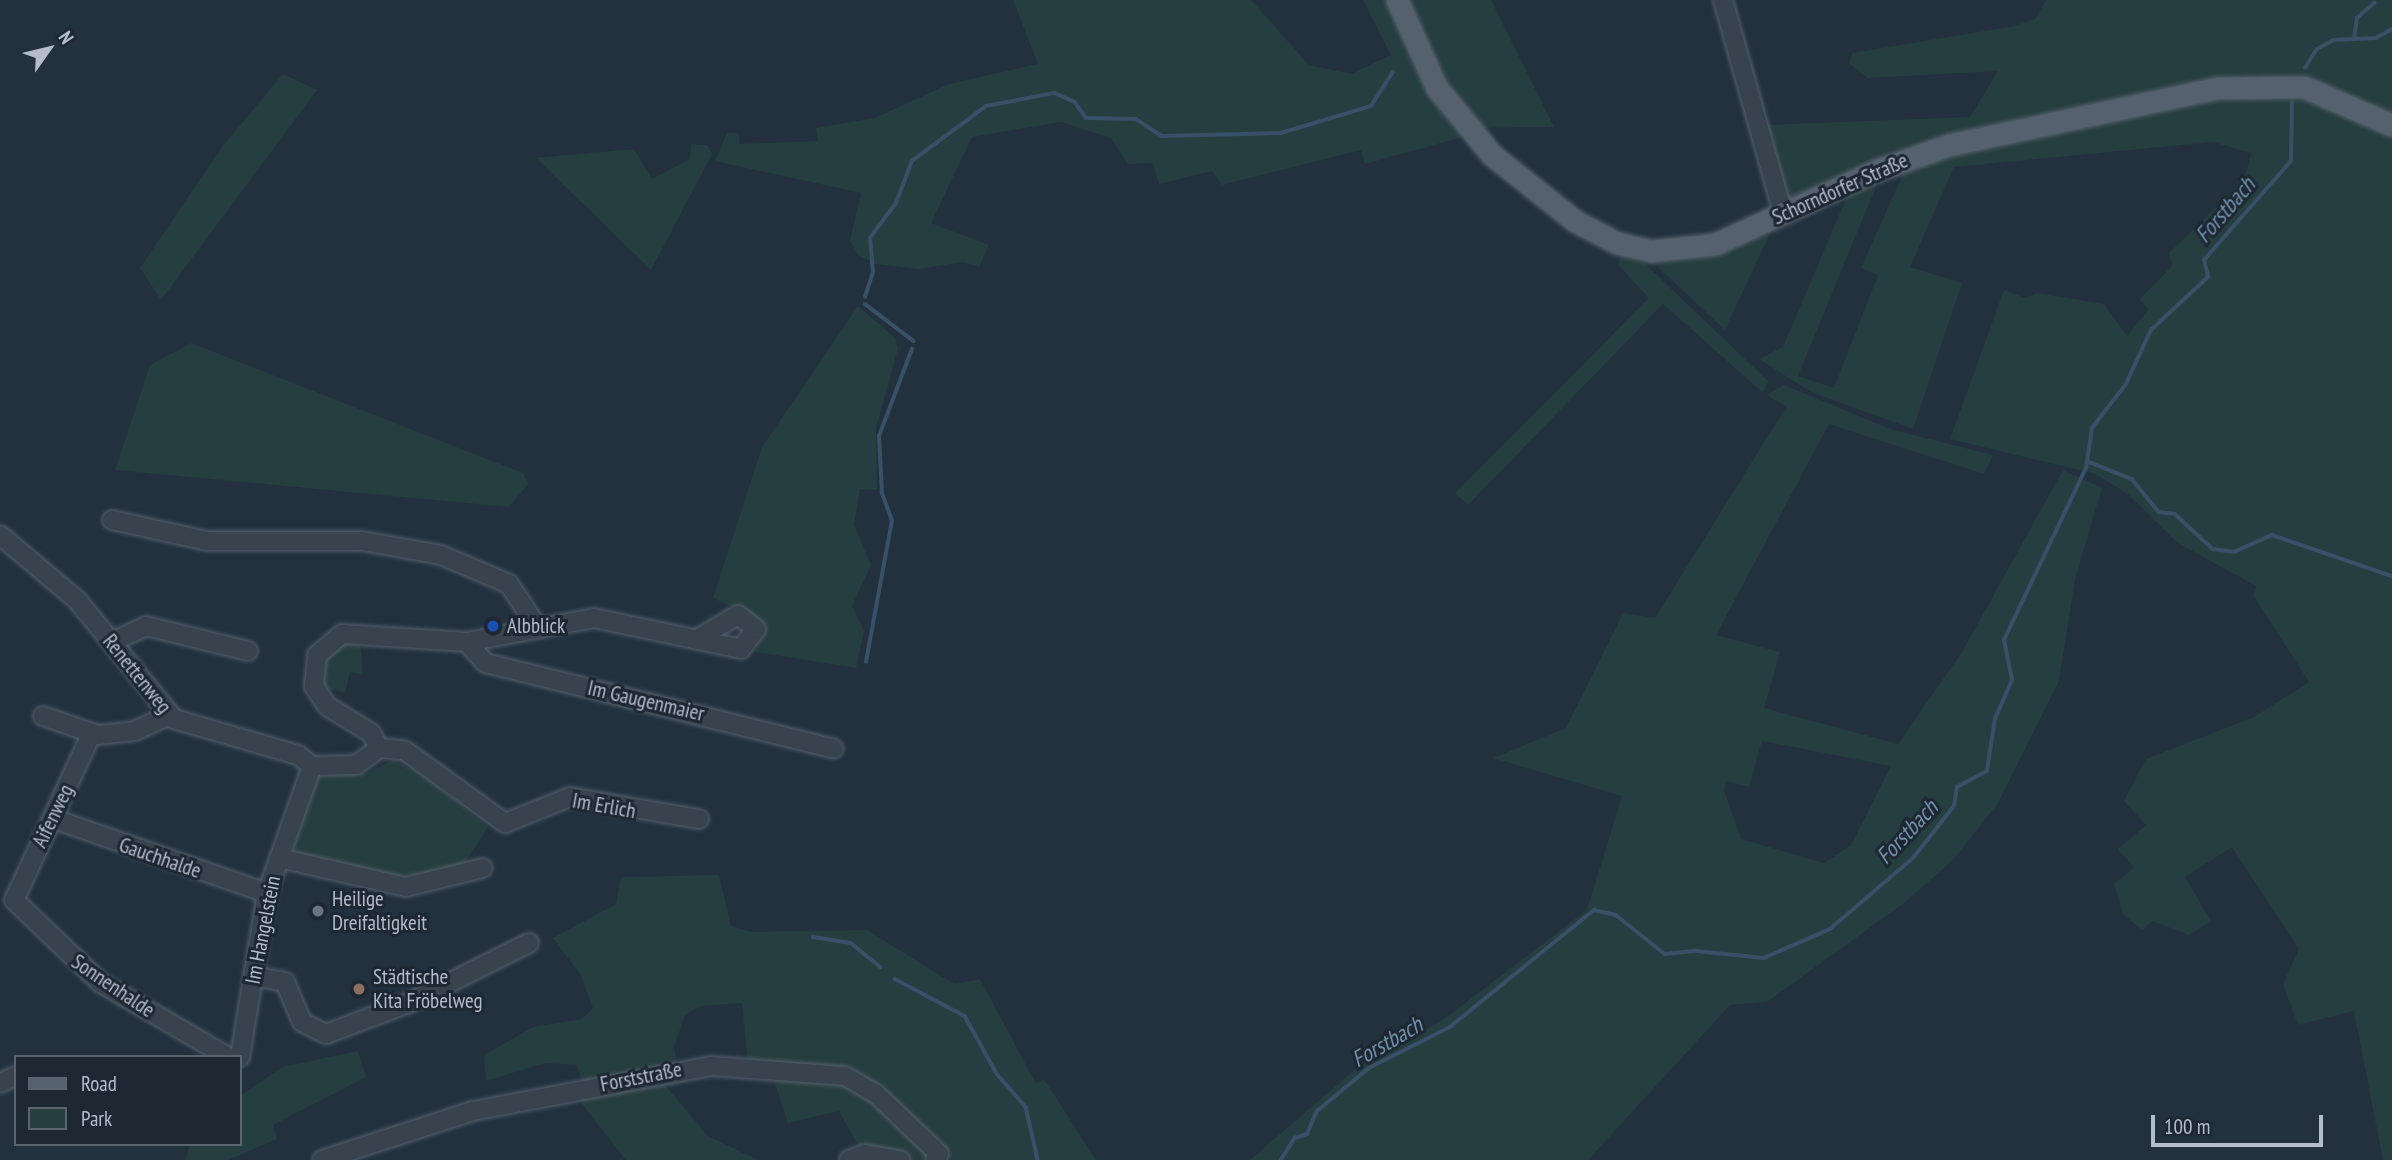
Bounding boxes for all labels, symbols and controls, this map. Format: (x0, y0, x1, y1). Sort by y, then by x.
north arrow (14, 14, 84, 84)
text: N (54, 26, 79, 48)
street label: Schorndorfer Straße (1768, 148, 1912, 230)
water label: Forstbach (2189, 172, 2261, 248)
place label: Albblick (507, 613, 565, 639)
marker: Albblick (485, 618, 501, 634)
street label: Renettenweg (97, 629, 177, 719)
street label: Im Gaugenmaier (585, 675, 707, 727)
street label: Aifenweg (27, 780, 79, 852)
street label: Im Erlich (570, 788, 638, 824)
water label: Forstbach (1871, 794, 1943, 870)
street label: Gauchhalde (116, 832, 204, 884)
street label: Im Hangelstein (240, 874, 286, 986)
place label: Heilige Dreifaltigkeit (332, 886, 427, 936)
marker: Heilige Dreifaltigkeit (310, 903, 326, 919)
street label: Sonnenhalde (67, 949, 159, 1023)
place label: Städtische Kita Fröbelweg (373, 964, 482, 1014)
marker: Städtische Kita Fröbelweg (351, 981, 367, 997)
water label: Forstbach (1347, 1011, 1427, 1073)
legend (14, 1055, 242, 1146)
street label: Forststraße (598, 1057, 684, 1097)
text: Road (81, 1070, 117, 1097)
scale bar (2154, 1100, 2326, 1144)
text: Park (81, 1105, 112, 1132)
text: 100 m (2164, 1113, 2210, 1140)

